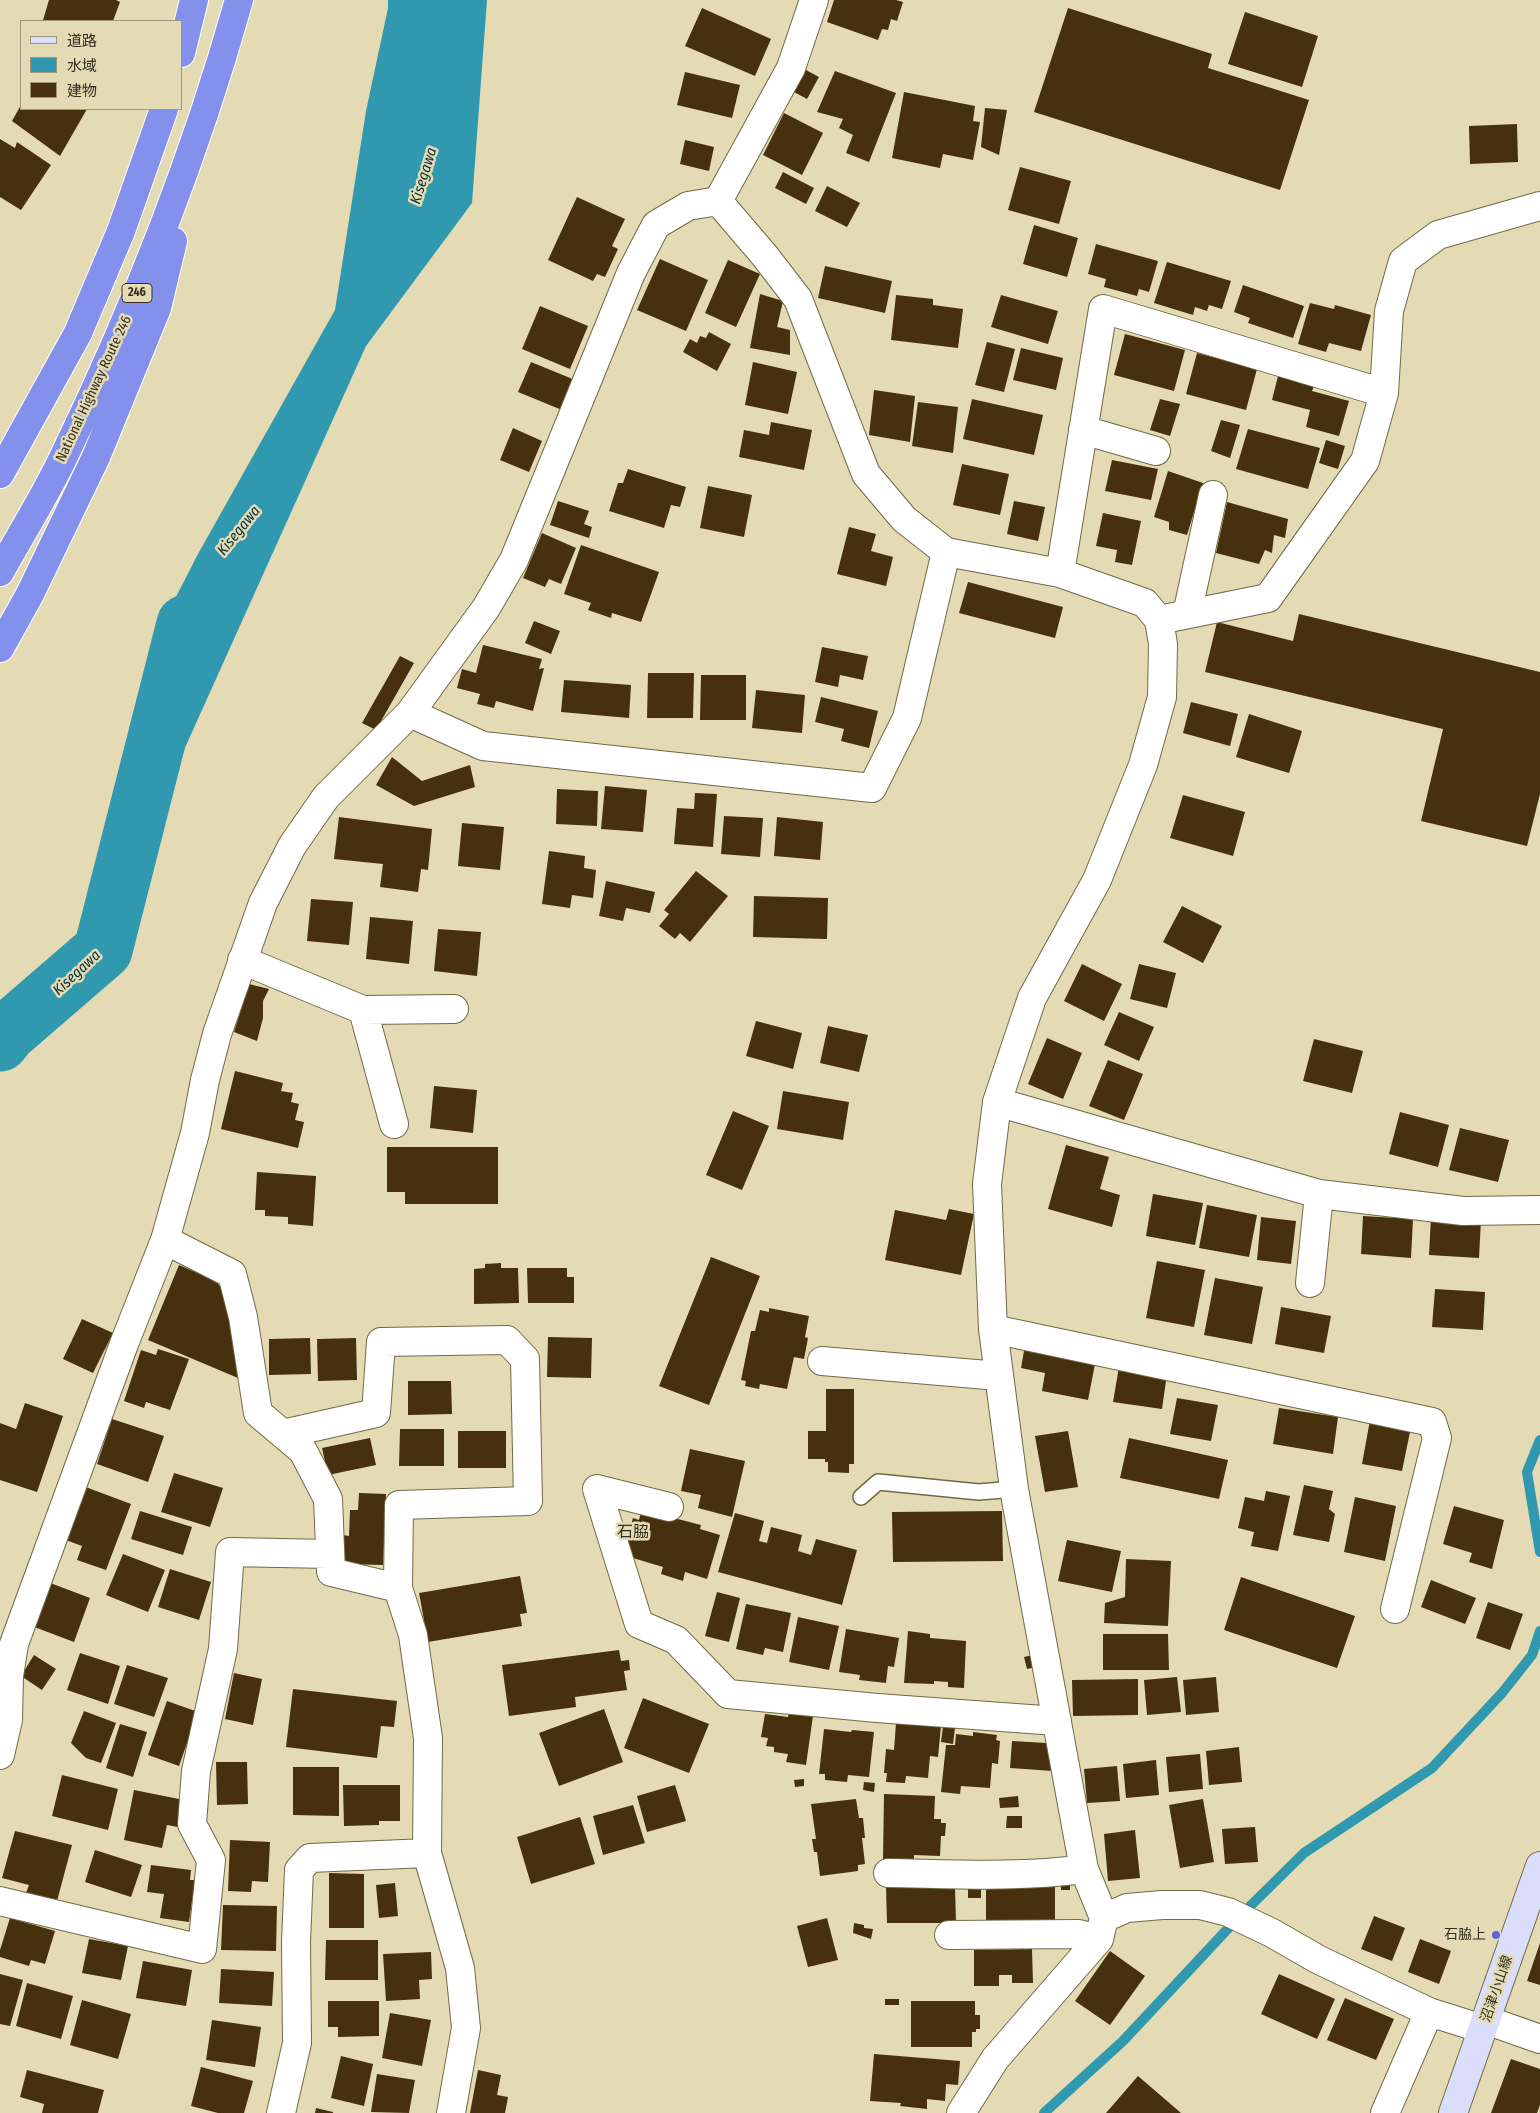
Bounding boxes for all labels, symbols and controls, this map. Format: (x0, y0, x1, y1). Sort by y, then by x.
legend (20, 20, 182, 110)
text: 道路 (67, 32, 97, 50)
text: 水域 (67, 57, 97, 75)
text: 建物 (67, 82, 97, 100)
water label: Kisegawa (407, 145, 441, 207)
road number: 246 (122, 284, 152, 302)
street label: National Highway Route 246 (53, 313, 135, 465)
water label: Kisegawa (214, 503, 264, 559)
water label: Kisegawa (50, 947, 104, 999)
district label: 石脇 (617, 1523, 649, 1543)
place label: 石脇上 (1444, 1927, 1486, 1943)
marker: 石脇上 (1490, 1929, 1502, 1941)
street label: 沼津小山線 (1478, 1953, 1516, 2025)

